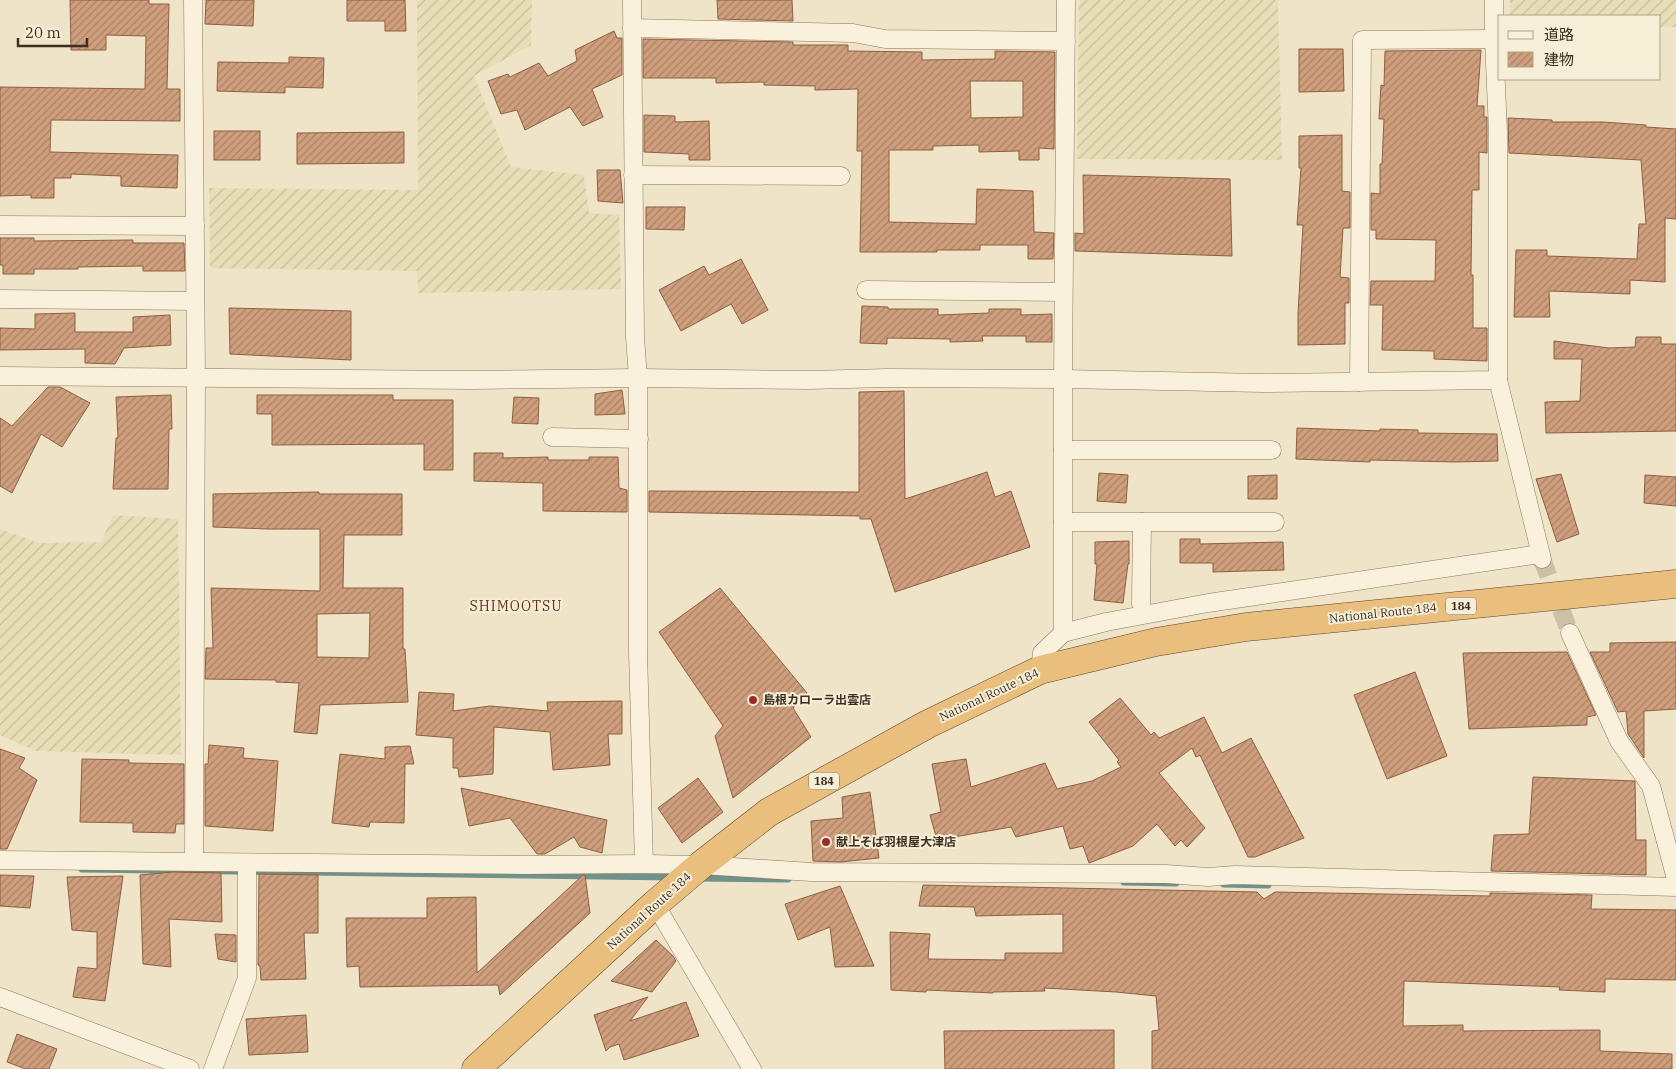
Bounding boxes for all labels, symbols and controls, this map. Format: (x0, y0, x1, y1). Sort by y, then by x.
scale bar (18, 15, 86, 47)
legend (1498, 15, 1661, 80)
text: 20 m (25, 23, 61, 42)
text: 道路 (1544, 25, 1574, 44)
text: 建物 (1544, 50, 1574, 69)
district label: SHIMOOTSU (470, 597, 562, 615)
road number: 184 (1446, 598, 1476, 614)
street label: National Route 184 (1328, 599, 1438, 626)
street label: National Route 184 (937, 665, 1041, 724)
place label: 島根カローラ出雲店 (763, 692, 871, 707)
marker: 島根カローラ出雲店 (747, 694, 759, 706)
road number: 184 (809, 772, 839, 789)
place label: 献上そば羽根屋大津店 (836, 834, 956, 849)
marker: 献上そば羽根屋大津店 (820, 836, 832, 848)
street label: National Route 184 (603, 869, 694, 952)

